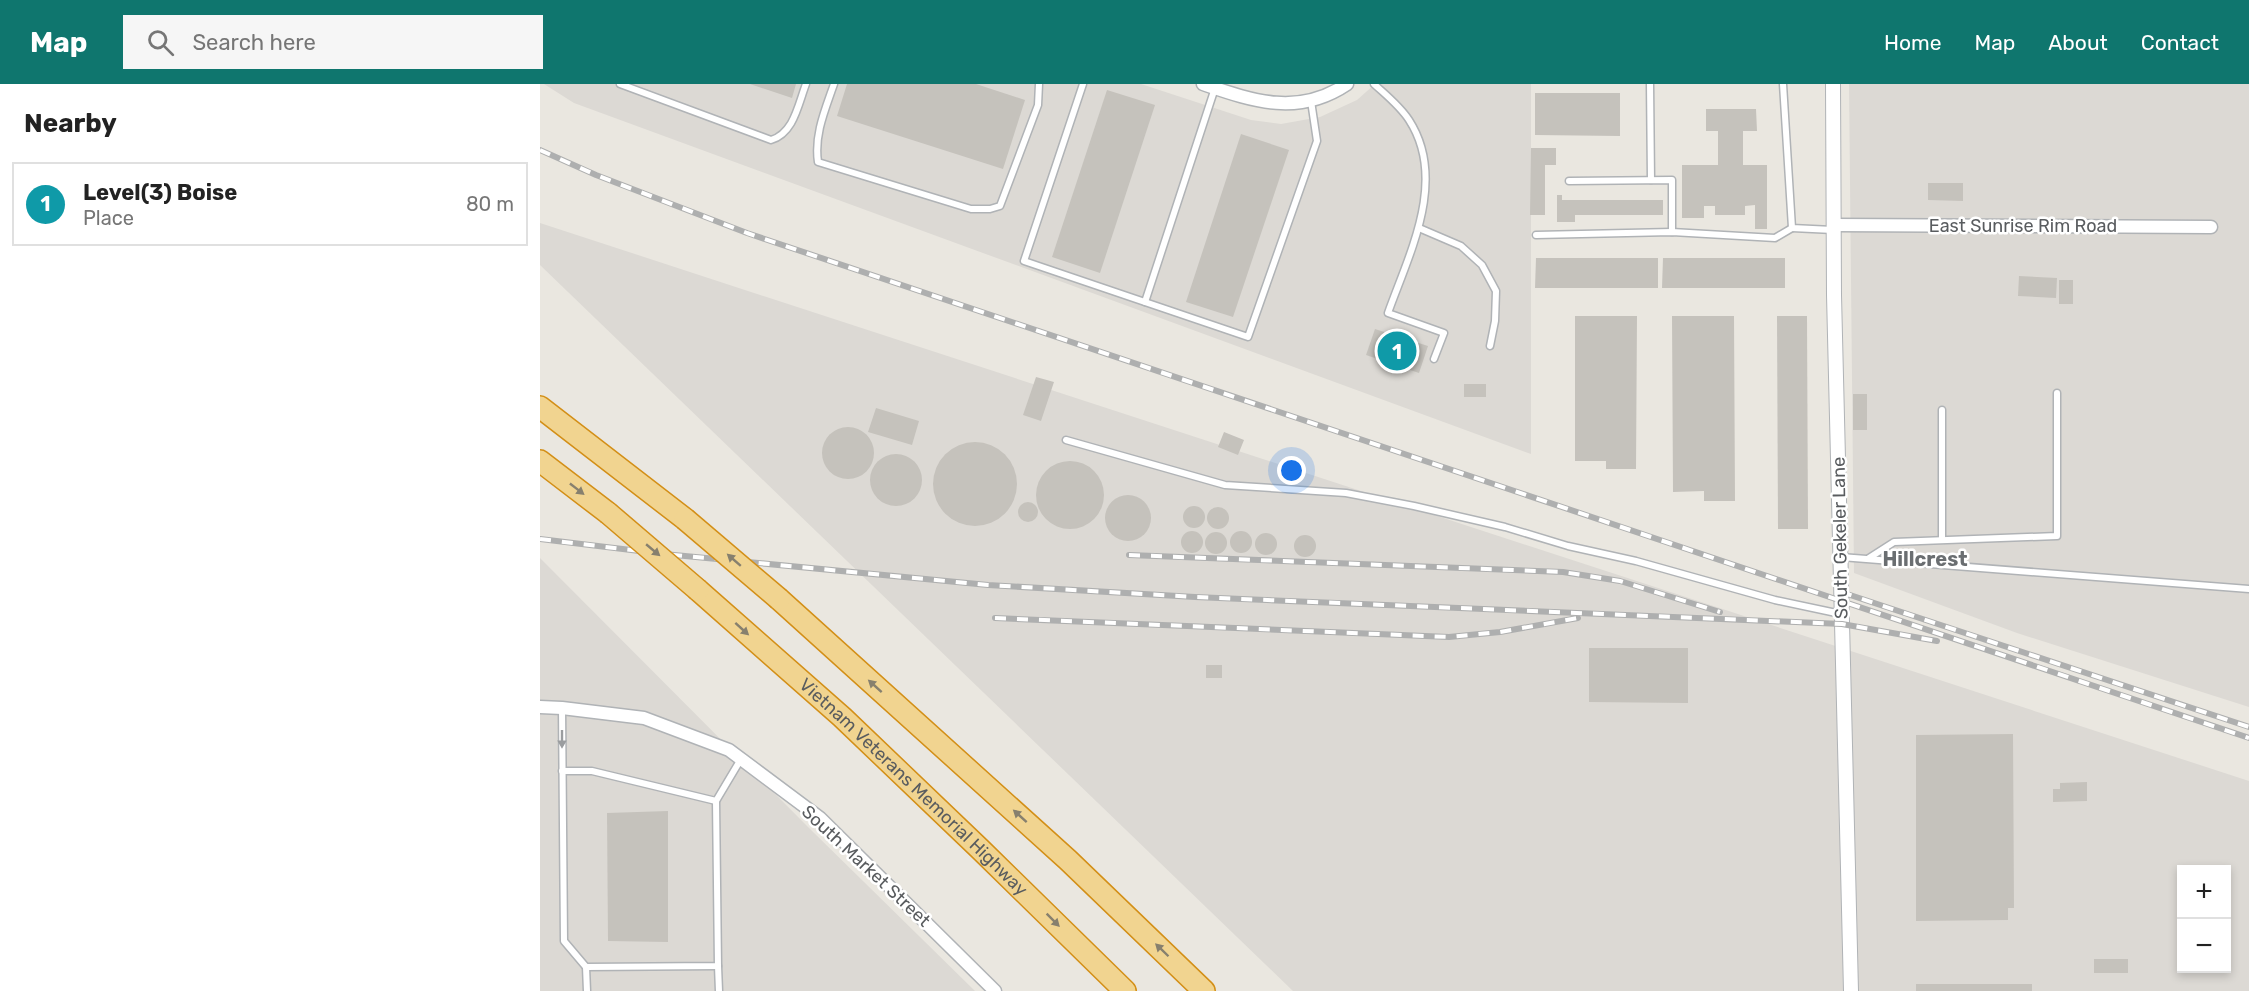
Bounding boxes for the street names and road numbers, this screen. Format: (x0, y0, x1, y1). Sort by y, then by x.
street label: East Sunrise Rim Road (1929, 215, 2117, 237)
street label: South Gekeler Lane (1828, 457, 1852, 619)
street label: Vietnam Veterans Memorial Highway (795, 674, 1032, 900)
street label: South Market Street (797, 801, 935, 931)

